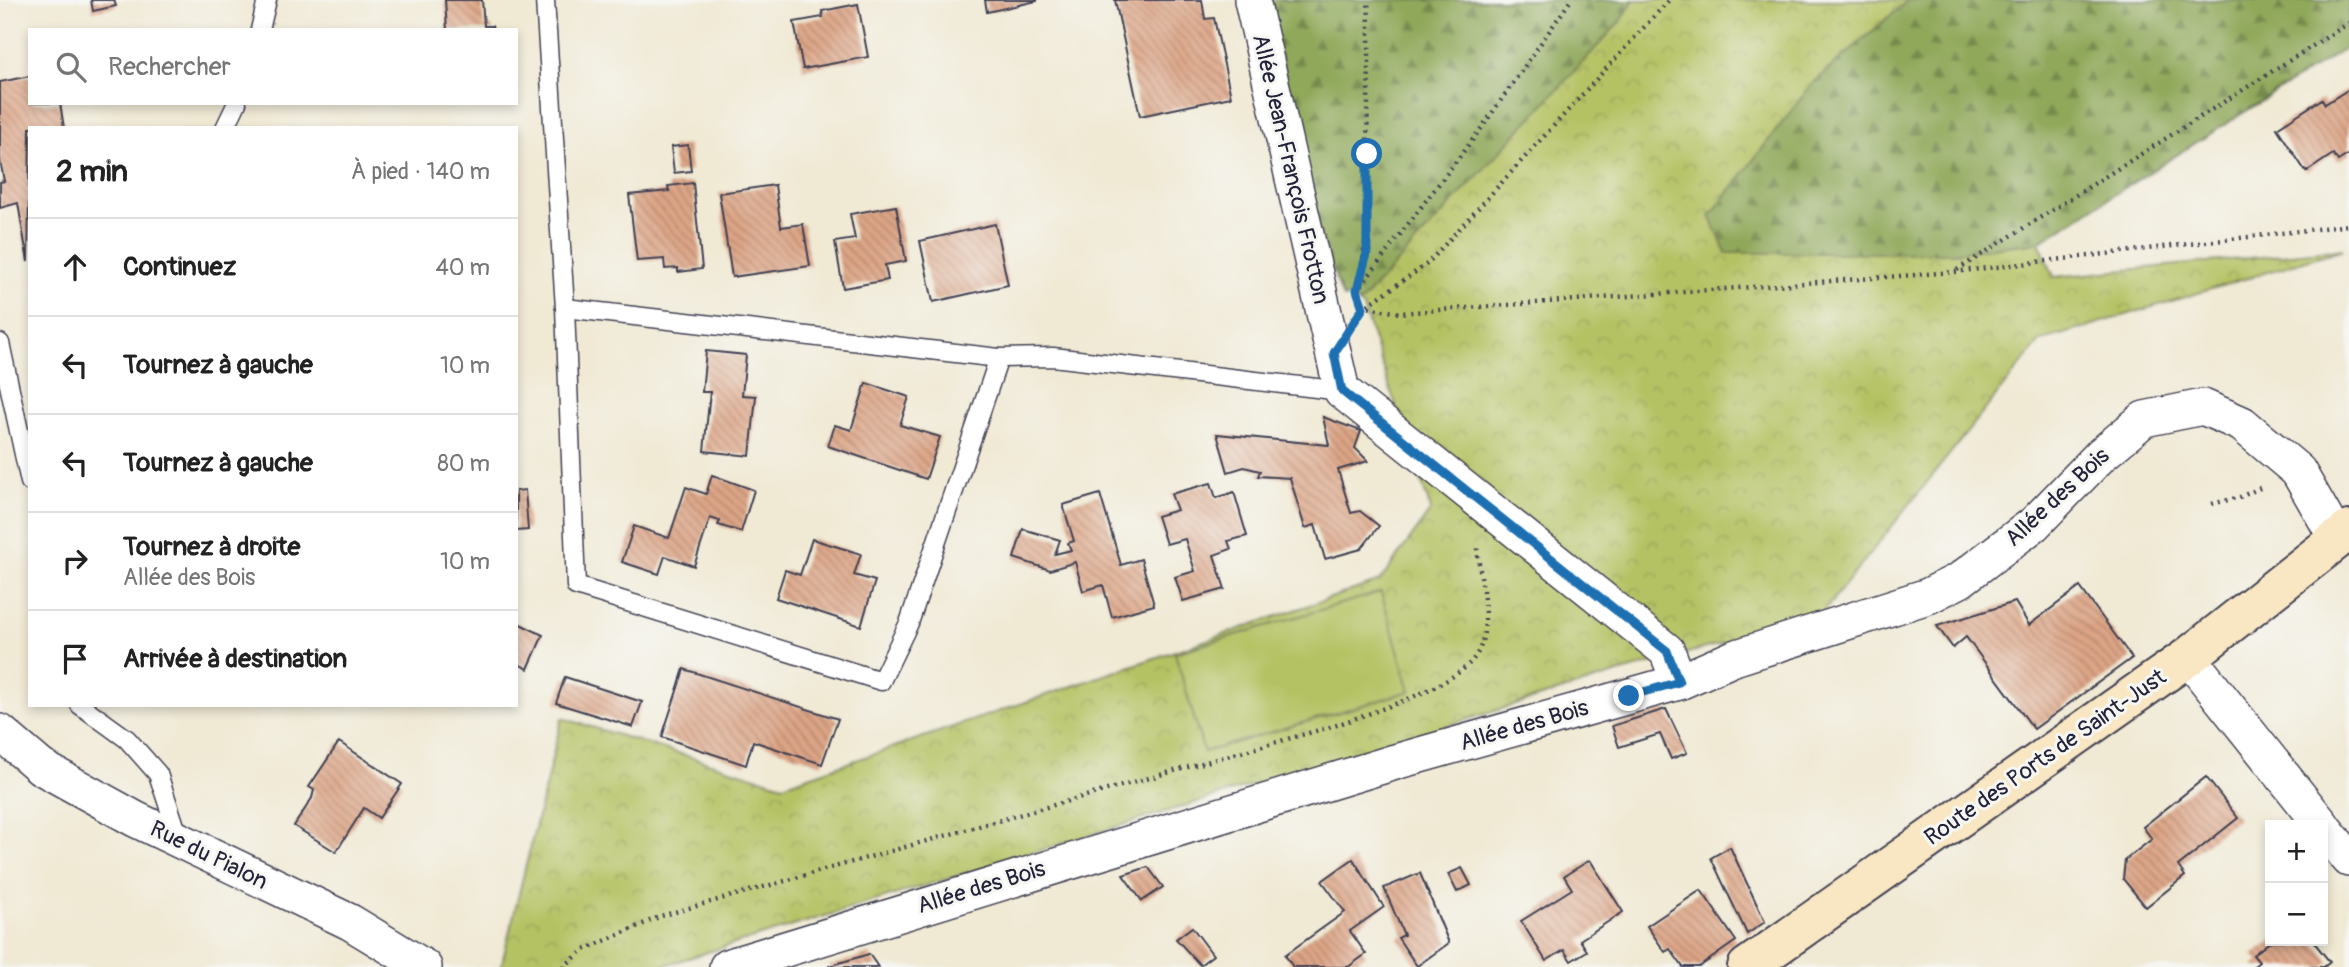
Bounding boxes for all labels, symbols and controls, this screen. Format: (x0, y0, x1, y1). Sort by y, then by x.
search box (28, 28, 518, 105)
street label: Allée Jean-François Frotton (1246, 31, 1336, 307)
icon: search (52, 48, 90, 86)
text: Rechercher (108, 51, 231, 83)
route start (1351, 138, 1382, 169)
text: 2 min (56, 153, 128, 190)
text: À pied · 140 m (351, 157, 490, 186)
icon: ahead (56, 248, 94, 286)
text: Continuez (123, 251, 236, 283)
text: 40 m (436, 253, 490, 282)
icon: left (56, 346, 94, 384)
text: Tournez à gauche (123, 349, 313, 381)
text: 10 m (440, 351, 490, 380)
street label: Allée des Bois (1999, 441, 2115, 553)
icon: left (56, 444, 94, 482)
text: Tournez à gauche (123, 447, 313, 479)
text: 80 m (437, 449, 490, 478)
text: Tournez à droite (123, 531, 300, 563)
icon: right (56, 542, 94, 580)
text: 10 m (440, 547, 490, 576)
text: Allée des Bois (123, 563, 255, 592)
icon: arrive (56, 640, 94, 678)
text: Arrivée à destination (123, 643, 347, 675)
street label: Route des Ports de Saint-Just (1919, 662, 2172, 852)
route end (1613, 680, 1644, 711)
street label: Allée des Bois (1456, 693, 1592, 757)
street label: Rue du Pialon (145, 814, 273, 896)
map controls (2265, 820, 2328, 946)
button: + (2265, 820, 2328, 883)
street label: Allée des Bois (914, 854, 1048, 920)
button: − (2265, 883, 2328, 946)

